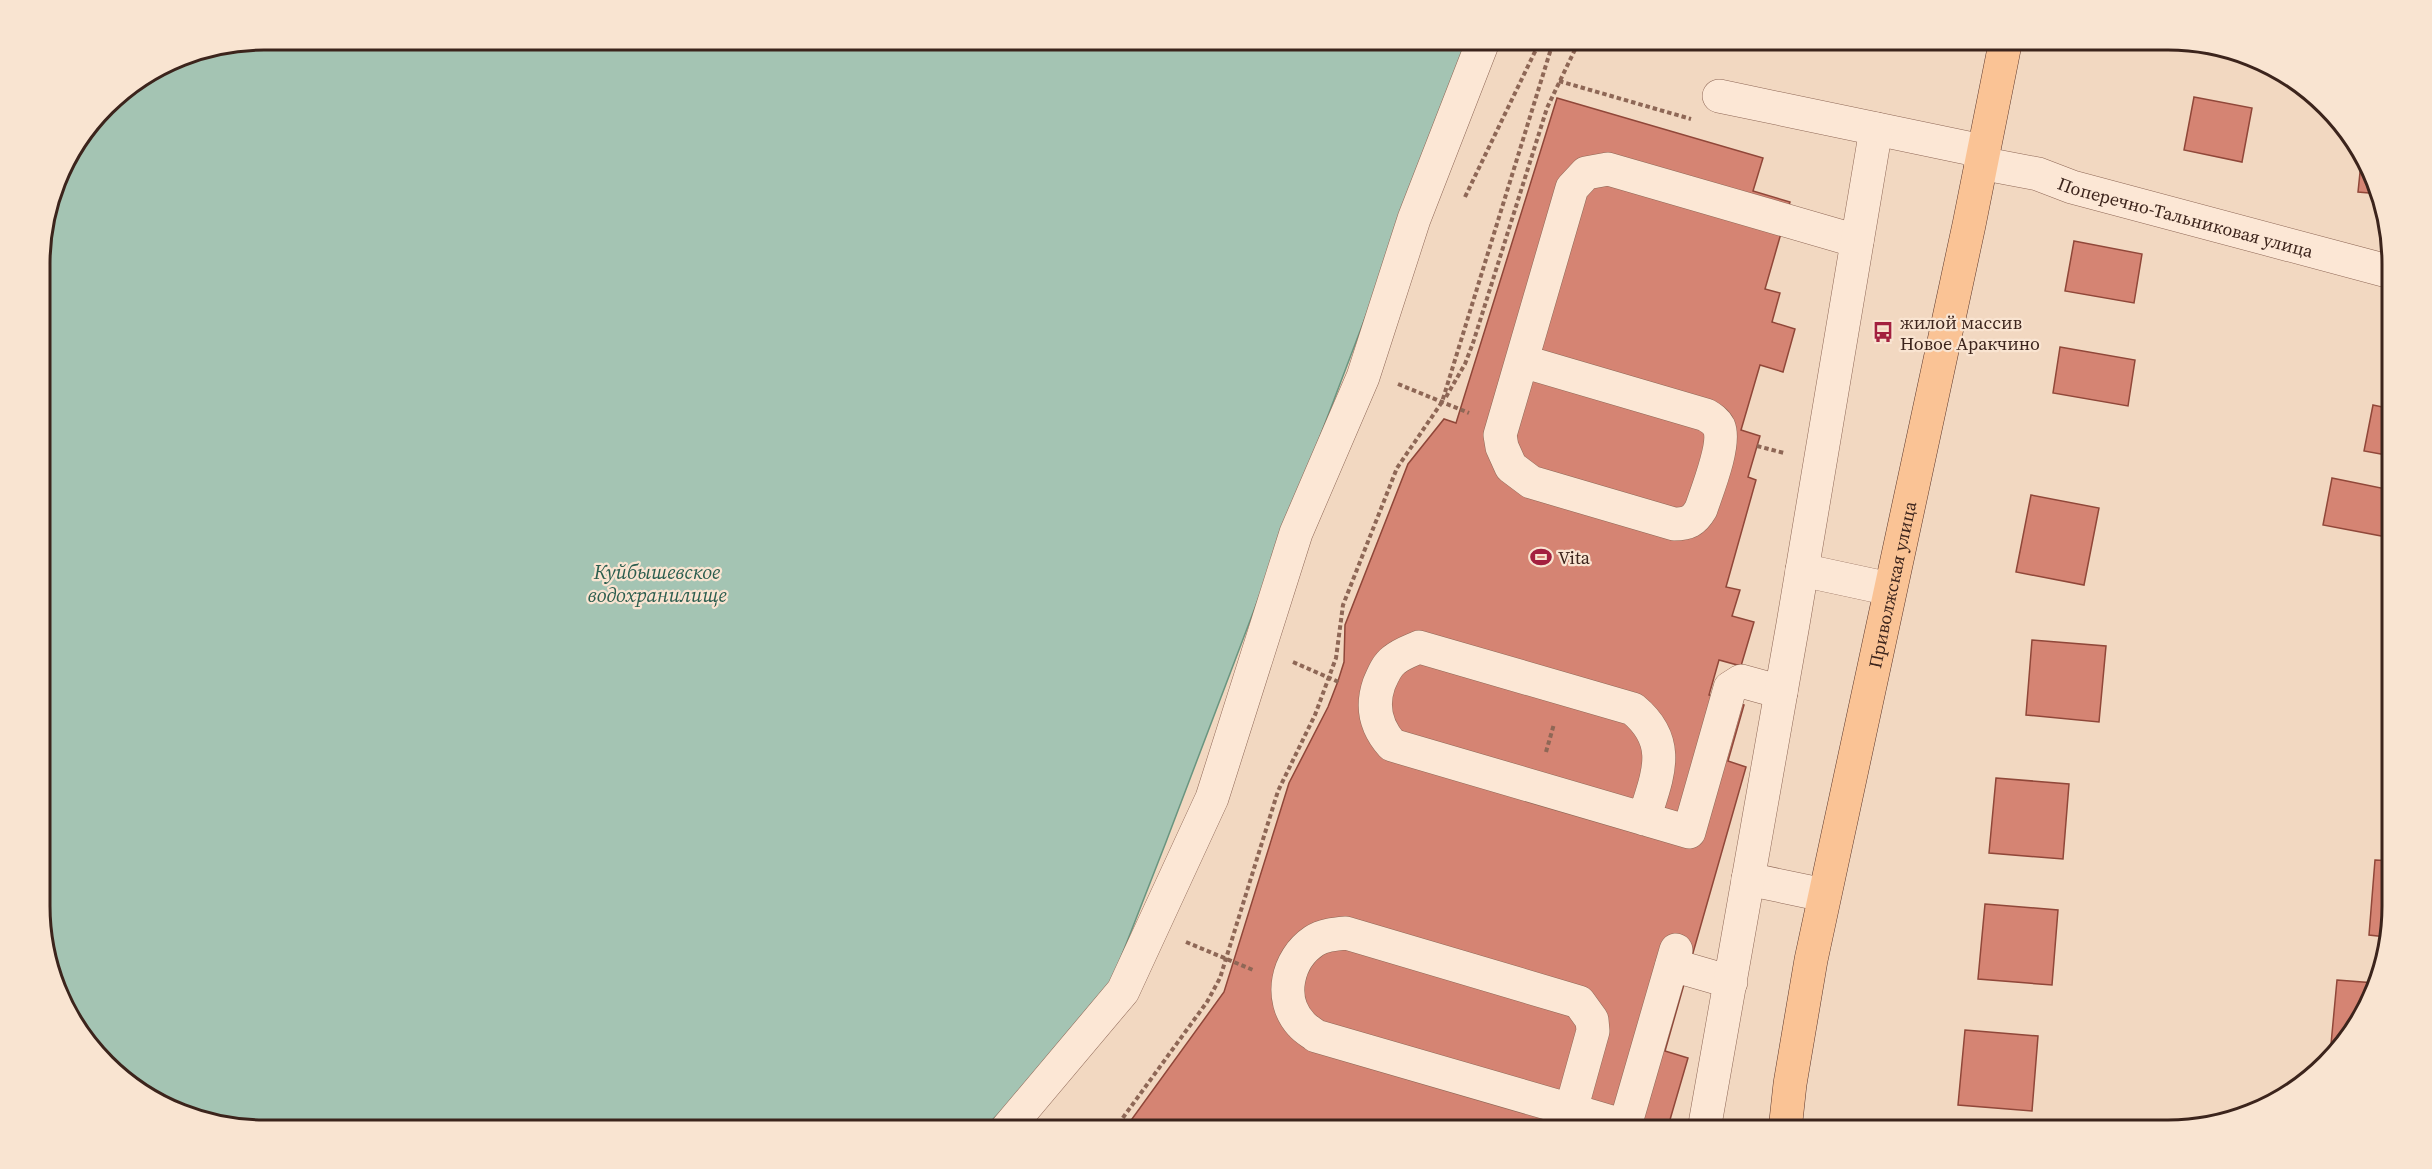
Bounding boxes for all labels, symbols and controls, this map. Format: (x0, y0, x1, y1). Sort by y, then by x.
street label: Поперечно-Тальниковая улица (2054, 170, 2317, 263)
place label: жилой массив Новое Аракчино (1900, 310, 2040, 356)
bus stop icon: жилой массив Новое Аракчино (1871, 320, 1895, 344)
street label: Приволжская улица (1862, 498, 1922, 670)
sports icon: Vita (1529, 545, 1553, 569)
place label: Vita (1558, 545, 1591, 570)
water label: Куйбышевское водохранилище (587, 558, 727, 609)

